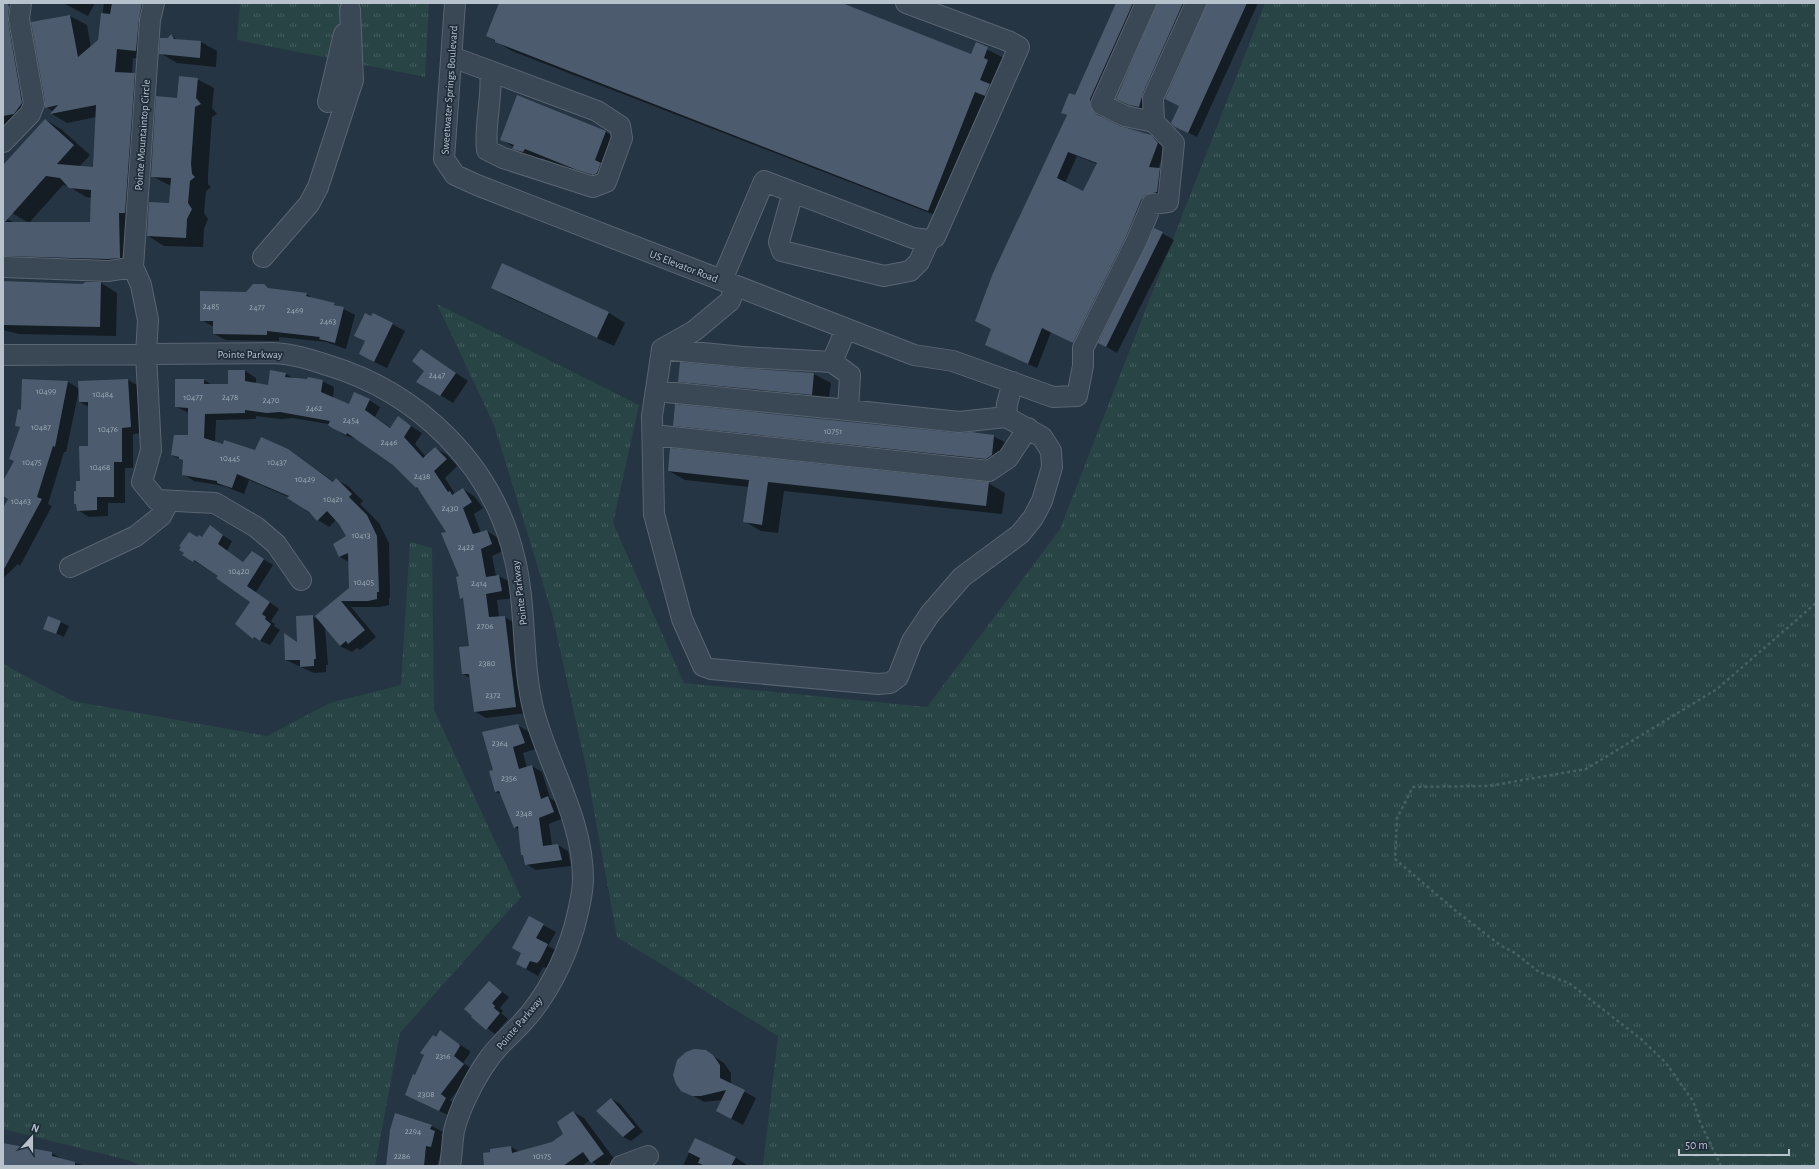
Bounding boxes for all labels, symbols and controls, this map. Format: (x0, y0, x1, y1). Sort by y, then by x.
street label: Sweetwater Springs Boulevard (440, 25, 460, 155)
street label: Pointe Mountaintop Circle (133, 79, 152, 191)
street label: US Elevator Road (648, 248, 720, 285)
house number: 2485 (203, 302, 219, 311)
house number: 2477 (249, 303, 265, 312)
house number: 2469 (287, 306, 303, 315)
house number: 2463 (320, 317, 336, 326)
street label: Pointe Parkway (217, 349, 283, 360)
house number: 2447 (429, 371, 445, 380)
house number: 10499 (36, 387, 56, 396)
house number: 10484 (93, 390, 114, 399)
house number: 10477 (183, 393, 203, 402)
house number: 2478 (222, 393, 238, 402)
house number: 2470 (263, 396, 280, 405)
house number: 2462 (306, 404, 322, 413)
house number: 2454 (343, 416, 360, 425)
house number: 10487 (31, 423, 51, 432)
house number: 10476 (98, 425, 118, 434)
house number: 10751 (824, 427, 842, 436)
house number: 2446 (381, 438, 397, 447)
house number: 10445 (220, 454, 240, 463)
house number: 10475 (22, 458, 42, 467)
house number: 10437 (267, 458, 287, 467)
house number: 10468 (90, 463, 110, 472)
house number: 2438 (414, 472, 430, 481)
house number: 10429 (295, 475, 315, 484)
house number: 10421 (323, 495, 343, 504)
house number: 10463 (11, 497, 31, 506)
house number: 2430 (442, 504, 459, 513)
house number: 10413 (352, 531, 371, 540)
house number: 2422 (458, 543, 474, 552)
street label: Pointe Parkway (510, 560, 529, 626)
house number: 10420 (228, 567, 250, 576)
house number: 10405 (354, 578, 375, 587)
house number: 2414 (471, 579, 488, 588)
house number: 2706 (477, 622, 493, 631)
house number: 2380 (479, 659, 496, 668)
house number: 2372 (485, 691, 501, 700)
house number: 2364 (492, 739, 509, 748)
house number: 2356 (501, 774, 517, 783)
house number: 2348 (516, 809, 532, 818)
street label: Pointe Parkway (494, 995, 545, 1052)
house number: 2316 (435, 1052, 451, 1061)
house number: 2308 (418, 1090, 434, 1099)
north arrow (12, 1117, 52, 1157)
text: N (30, 1122, 41, 1135)
house number: 2294 (405, 1127, 422, 1136)
scale bar (1679, 1131, 1789, 1157)
text: 50 m (1685, 1139, 1708, 1151)
house number: 2286 (394, 1152, 410, 1161)
house number: 10175 (533, 1152, 551, 1161)

